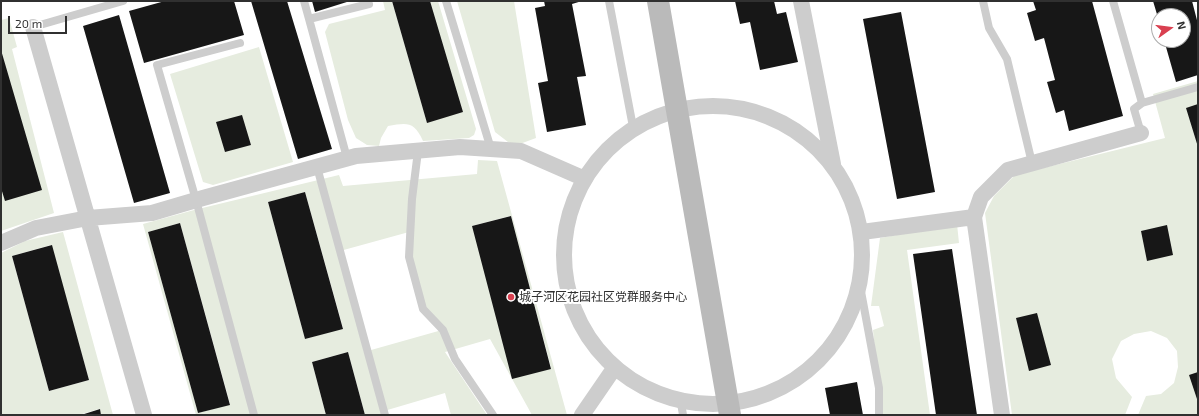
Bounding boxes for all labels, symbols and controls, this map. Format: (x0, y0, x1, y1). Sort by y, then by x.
scale bar (10, 8, 69, 34)
north arrow (1151, 8, 1191, 48)
text: 20 m (15, 16, 42, 30)
text: N (1175, 20, 1189, 31)
place label: 城子河区花园社区党群服务中心 (519, 290, 687, 304)
marker: 城子河区花园社区党群服务中心 (506, 292, 516, 302)

